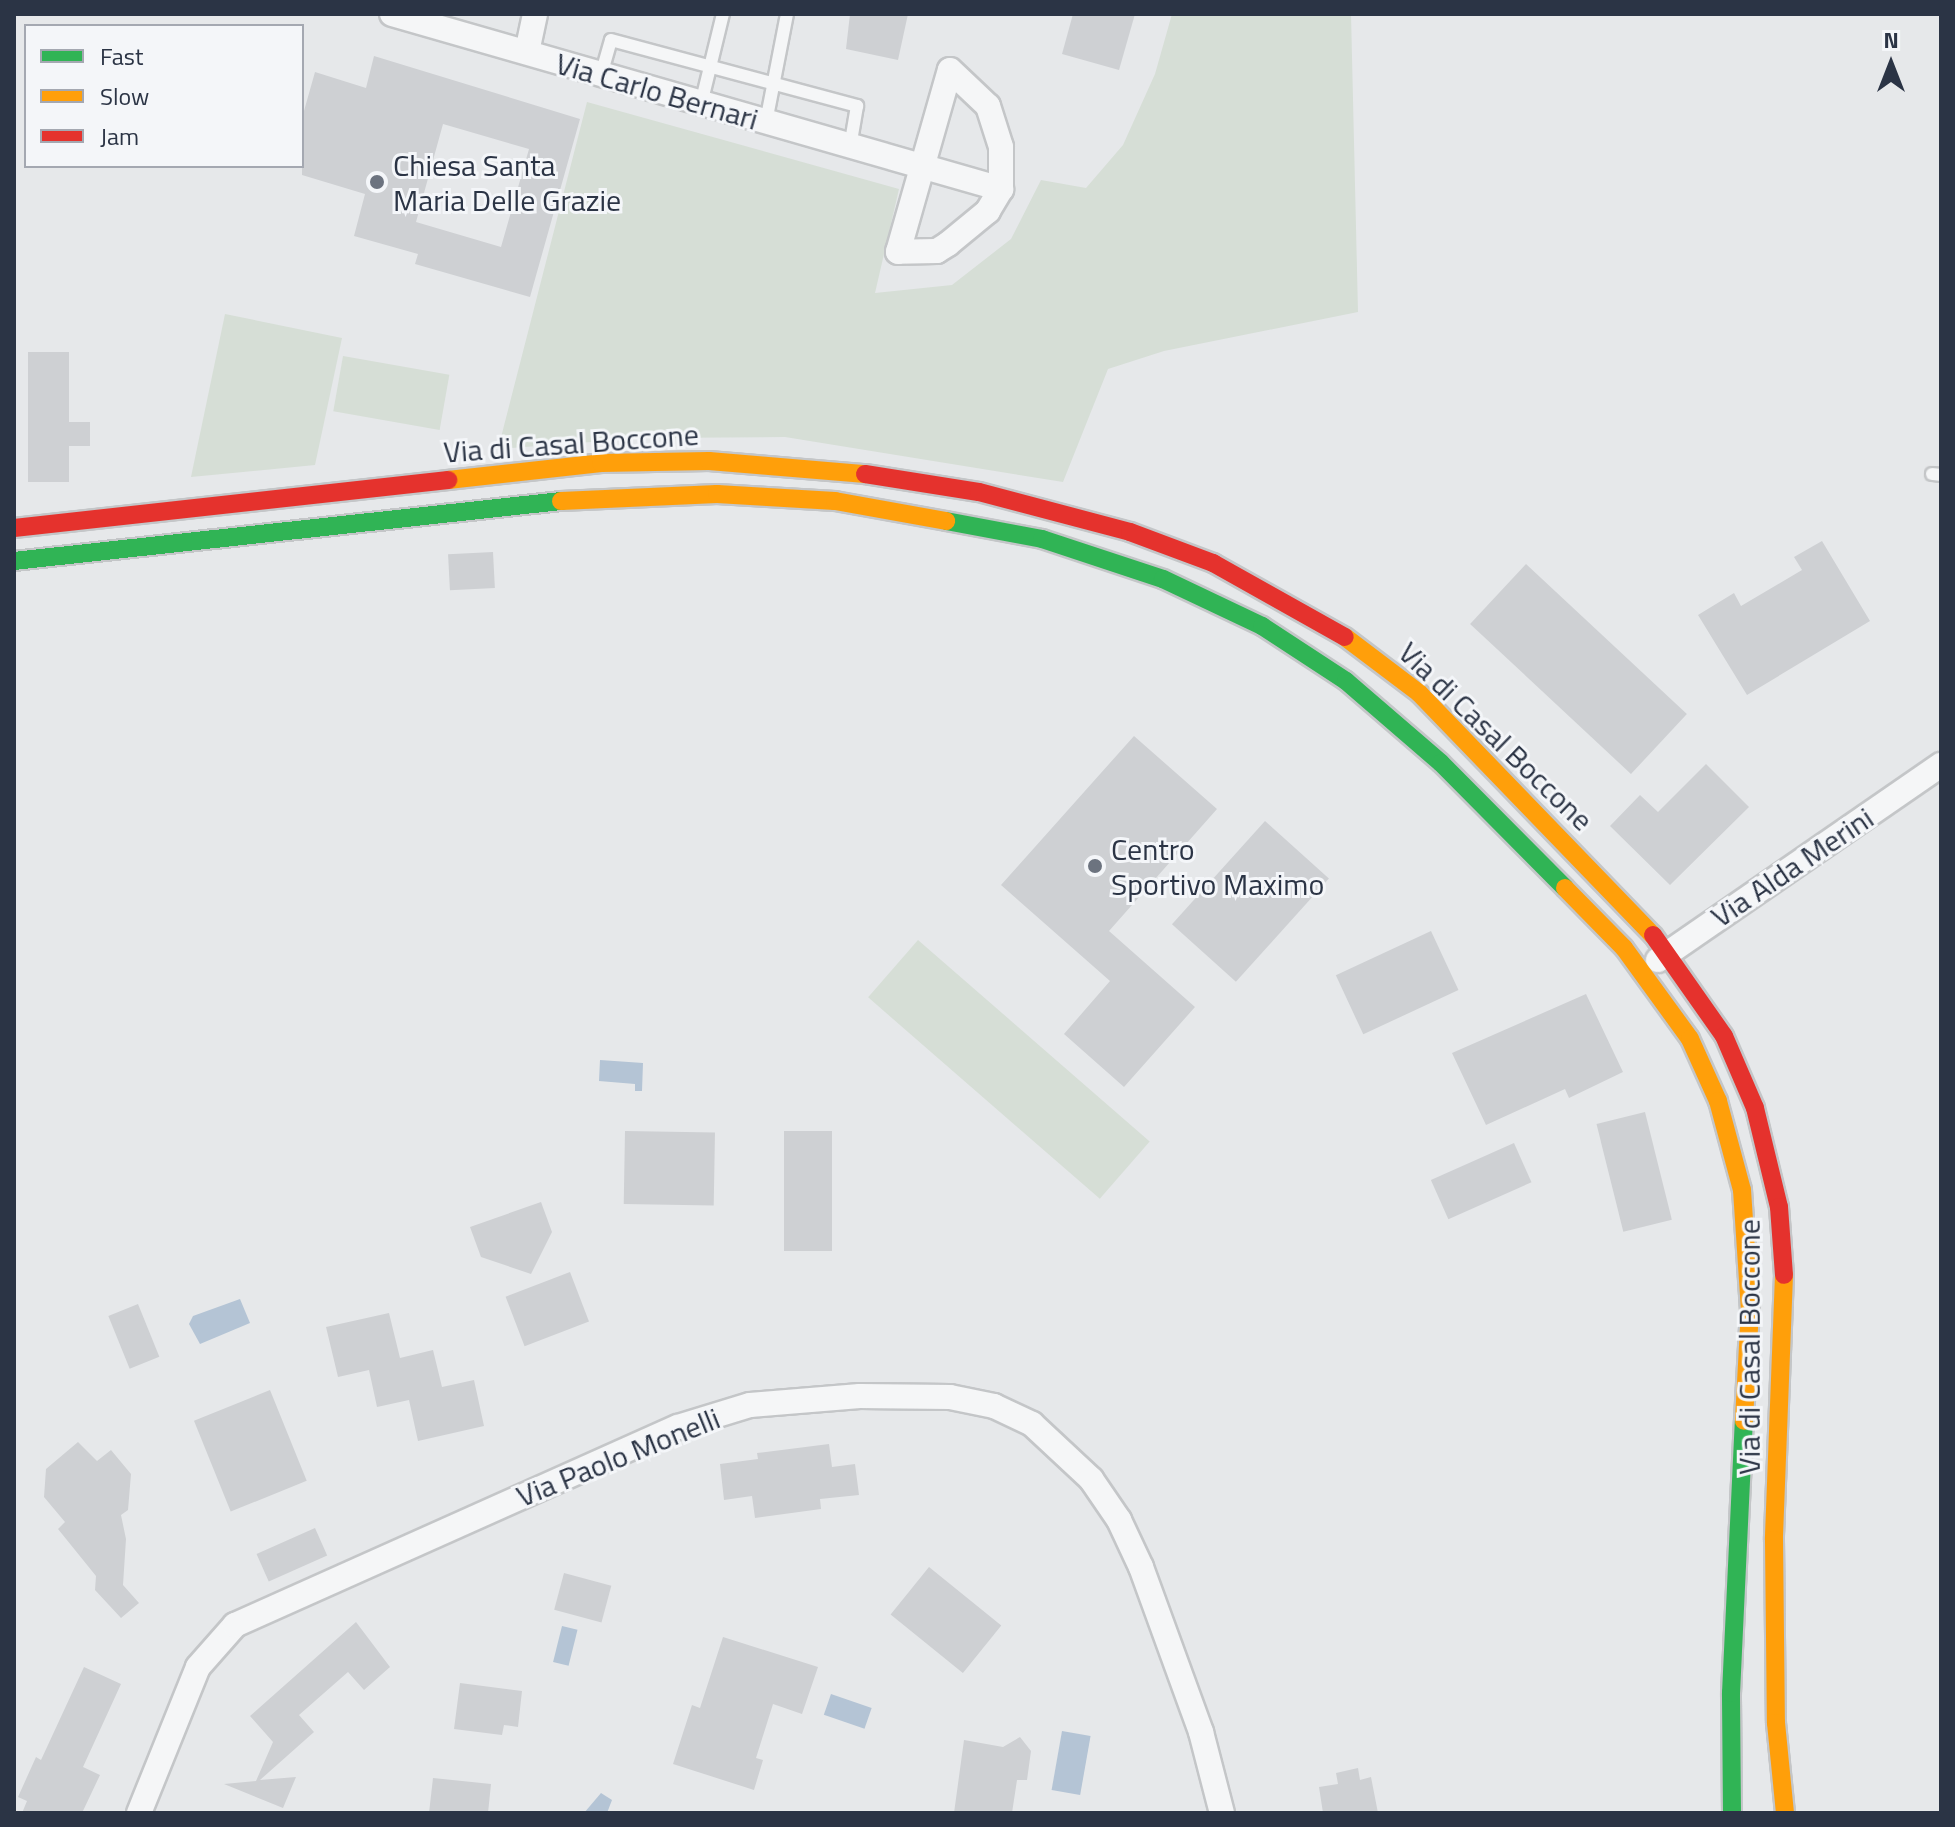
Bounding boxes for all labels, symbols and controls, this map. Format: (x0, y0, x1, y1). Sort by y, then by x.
text: N (1883, 23, 1899, 57)
legend (24, 24, 304, 168)
north arrow (1851, 24, 1931, 104)
text: Fast (100, 38, 143, 74)
street label: Via Carlo Bernari (552, 45, 762, 137)
text: Slow (100, 78, 149, 114)
text: Jam (100, 118, 139, 154)
place label: Chiesa Santa Maria Delle Grazie (393, 147, 621, 218)
marker: Chiesa Santa Maria Delle Grazie (368, 173, 386, 191)
street label: Via di Casal Boccone (442, 416, 700, 470)
street label: Via di Casal Boccone (1391, 634, 1601, 838)
street label: Via Alda Merini (1704, 800, 1880, 934)
place label: Centro Sportivo Maximo (1111, 831, 1324, 902)
marker: Centro Sportivo Maximo (1086, 857, 1104, 875)
street label: Via di Casal Boccone (1731, 1219, 1767, 1475)
street label: Via Paolo Monelli (511, 1400, 725, 1514)

